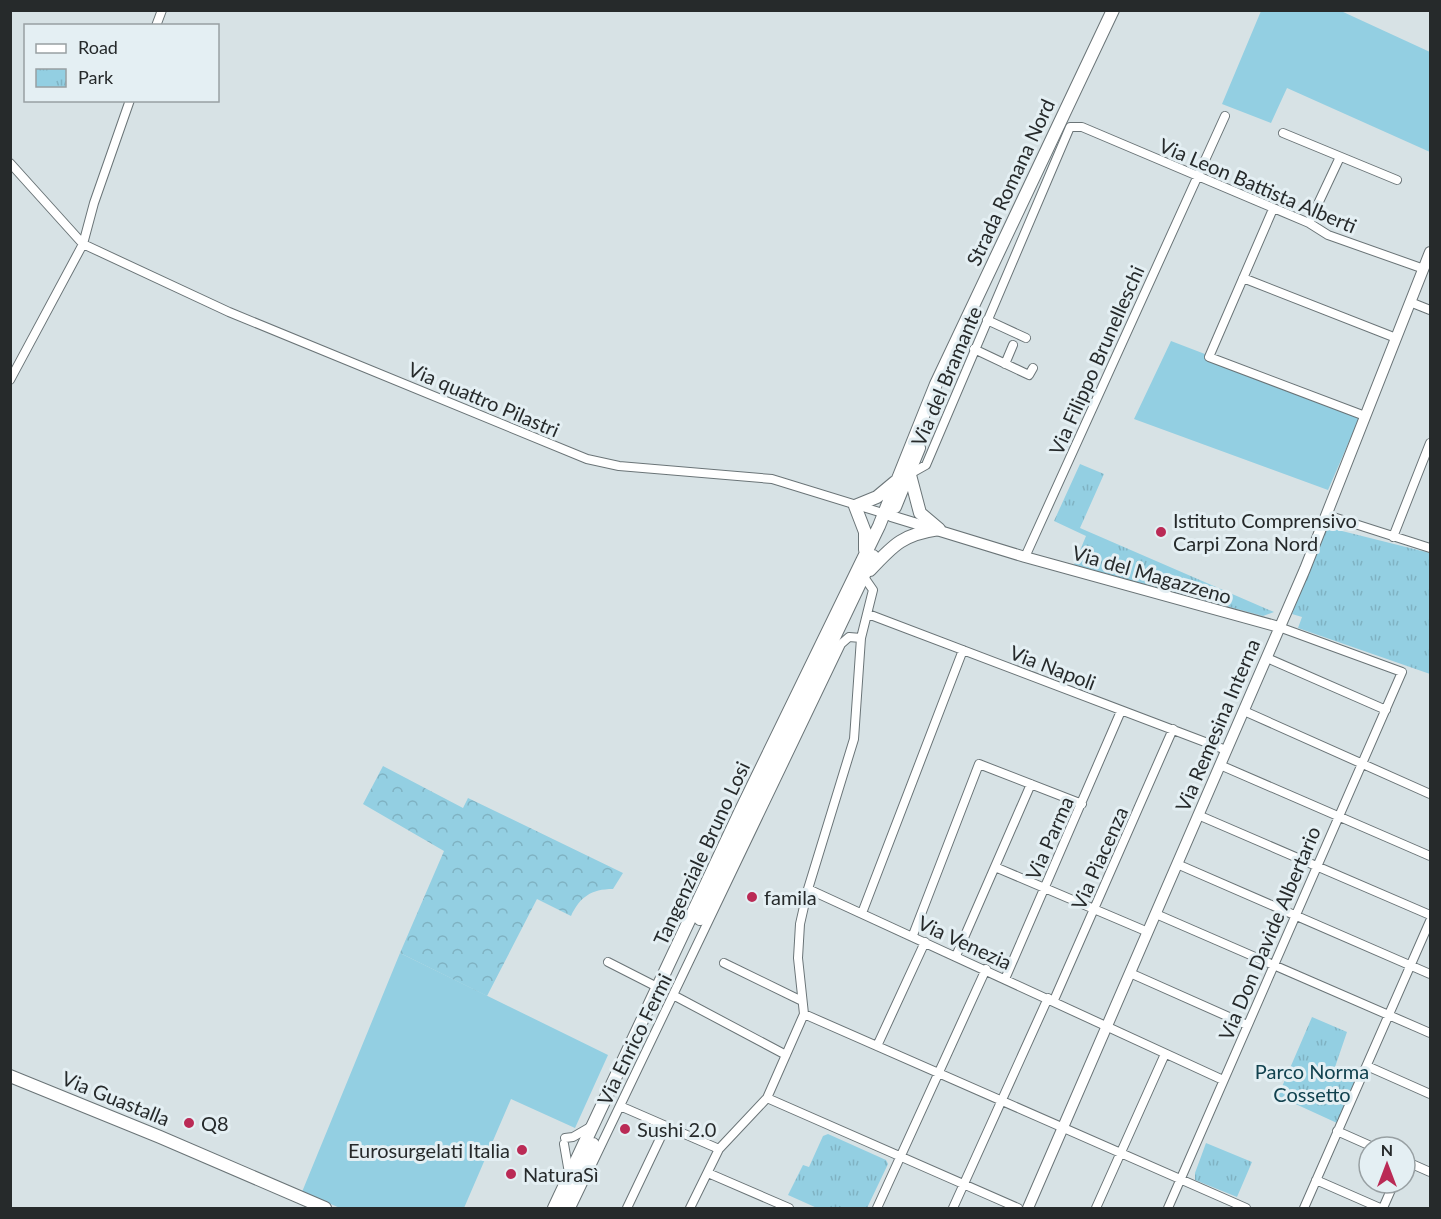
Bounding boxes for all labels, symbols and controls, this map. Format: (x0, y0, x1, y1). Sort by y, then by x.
legend (24, 24, 219, 102)
text: Road (78, 36, 118, 58)
text: Park (78, 66, 114, 88)
street label: Strada Romana Nord (961, 95, 1059, 269)
street label: Via Leon Battista Alberti (1156, 133, 1360, 237)
street label: Via Filippo Brunelleschi (1043, 262, 1149, 458)
street label: Via del Bramante (906, 302, 986, 450)
street label: Via quattro Pilastri (405, 356, 563, 442)
place label: Istituto Comprensivo Carpi Zona Nord (1173, 508, 1357, 555)
marker: Istituto Comprensivo Carpi Zona Nord (1154, 525, 1168, 539)
street label: Via del Magazzeno (1070, 540, 1234, 608)
street label: Via Remesina Interna (1170, 635, 1264, 815)
street label: Via Napoli (1007, 640, 1099, 694)
street label: Tangenziale Bruno Losi (648, 757, 754, 949)
street label: Via Parma (1020, 793, 1078, 883)
street label: Via Piacenza (1066, 803, 1132, 913)
street label: Via Don Davide Albertario (1213, 823, 1325, 1043)
place label: famila (764, 885, 817, 909)
marker: famila (745, 890, 759, 904)
street label: Via Venezia (914, 910, 1016, 974)
street label: Via Enrico Fermi (592, 969, 676, 1109)
park label: Parco Norma Cossetto (1255, 1059, 1369, 1106)
street label: Via Guastalla (59, 1066, 173, 1130)
place label: Q8 (201, 1111, 229, 1135)
marker: Q8 (182, 1116, 196, 1130)
place label: Sushi 2.0 (637, 1117, 716, 1141)
marker: Sushi 2.0 (618, 1122, 632, 1136)
north arrow (1357, 1135, 1417, 1195)
place label: Eurosurgelati Italia (348, 1138, 510, 1162)
text: N (1381, 1140, 1393, 1159)
marker: Eurosurgelati Italia (515, 1143, 529, 1157)
place label: NaturaSì (523, 1162, 599, 1186)
marker: NaturaSì (504, 1167, 518, 1181)

